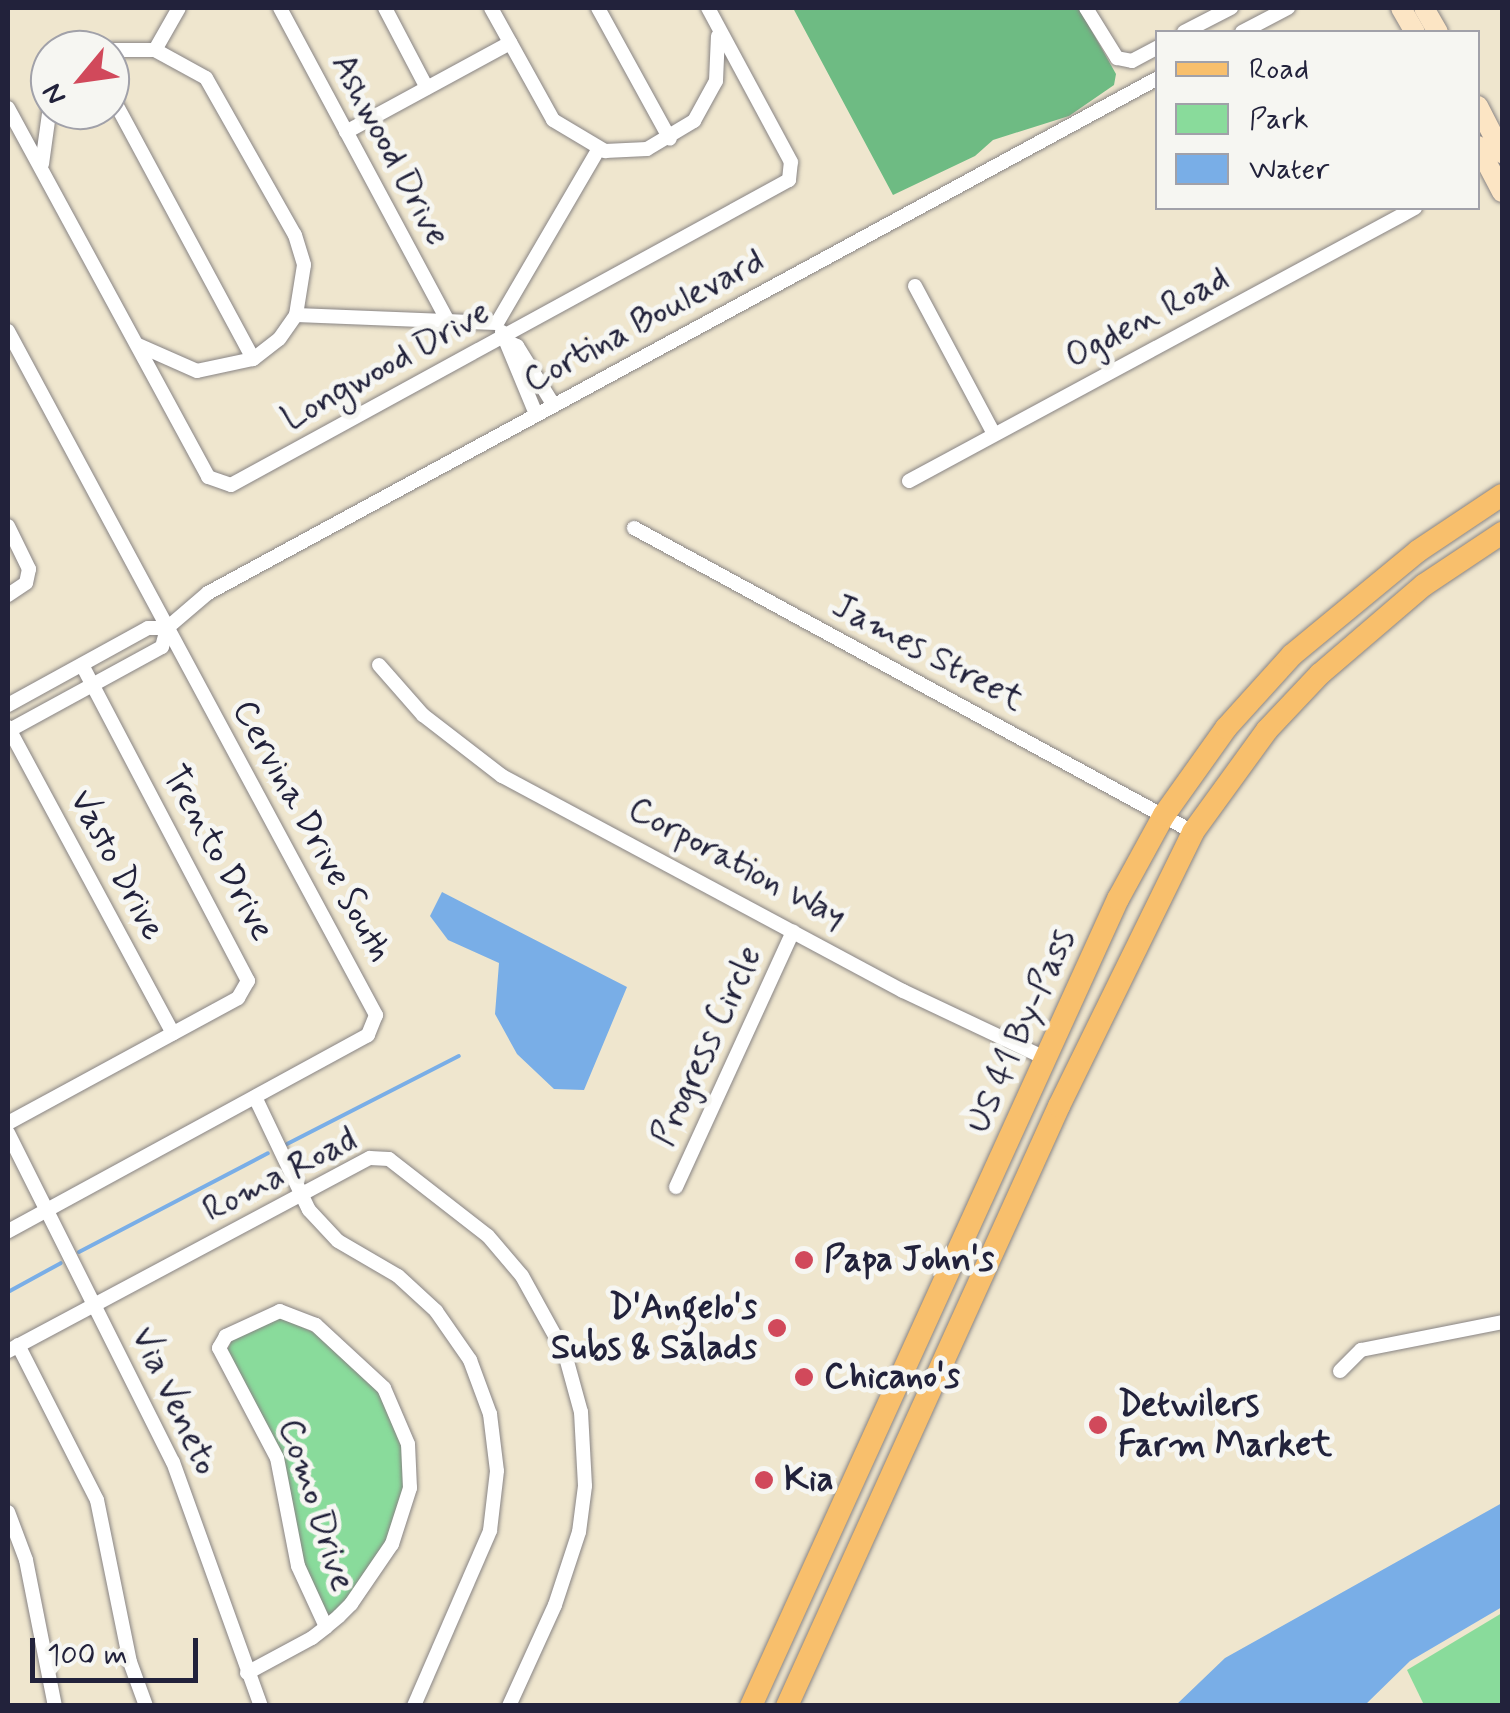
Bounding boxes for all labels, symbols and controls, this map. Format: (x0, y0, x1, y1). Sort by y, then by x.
north arrow (30, 30, 130, 130)
legend (1155, 30, 1480, 210)
street label: Ashwood Drive (322, 48, 458, 252)
text: Road (1249, 50, 1309, 89)
text: N (34, 77, 76, 111)
text: Park (1249, 100, 1309, 139)
text: Water (1249, 150, 1329, 189)
street label: Cortina Boulevard (519, 241, 769, 401)
street label: Ogden Road (1058, 257, 1236, 379)
street label: Longwood Drive (276, 292, 496, 440)
street label: James Street (825, 585, 1031, 721)
street label: Cervina Drive South (223, 694, 401, 968)
street label: Trento Drive (153, 759, 283, 947)
street label: Vasto Drive (60, 783, 174, 947)
street label: Corporation Way (618, 786, 856, 940)
street label: US 41 By-Pass (957, 922, 1085, 1140)
street label: Progress Circle (642, 938, 772, 1154)
street label: Roma Road (197, 1119, 363, 1231)
place label: Papa John's (824, 1239, 1004, 1281)
marker: Papa John's (793, 1249, 815, 1271)
place label: D'Angelo's Subs & Salads (551, 1287, 757, 1369)
marker: D'Angelo's Subs & Salads (766, 1317, 788, 1339)
street label: Via Veneto (121, 1320, 227, 1482)
place label: Chicano's (824, 1356, 960, 1398)
marker: Chicano's (793, 1366, 815, 1388)
place label: Detwilers Farm Market (1118, 1384, 1332, 1466)
marker: Detwilers Farm Market (1087, 1414, 1109, 1436)
street label: Como Drive (269, 1416, 363, 1594)
place label: Kia (784, 1459, 834, 1501)
marker: Kia (753, 1469, 775, 1491)
scale bar (35, 1618, 202, 1680)
text: 100 m (47, 1636, 128, 1675)

